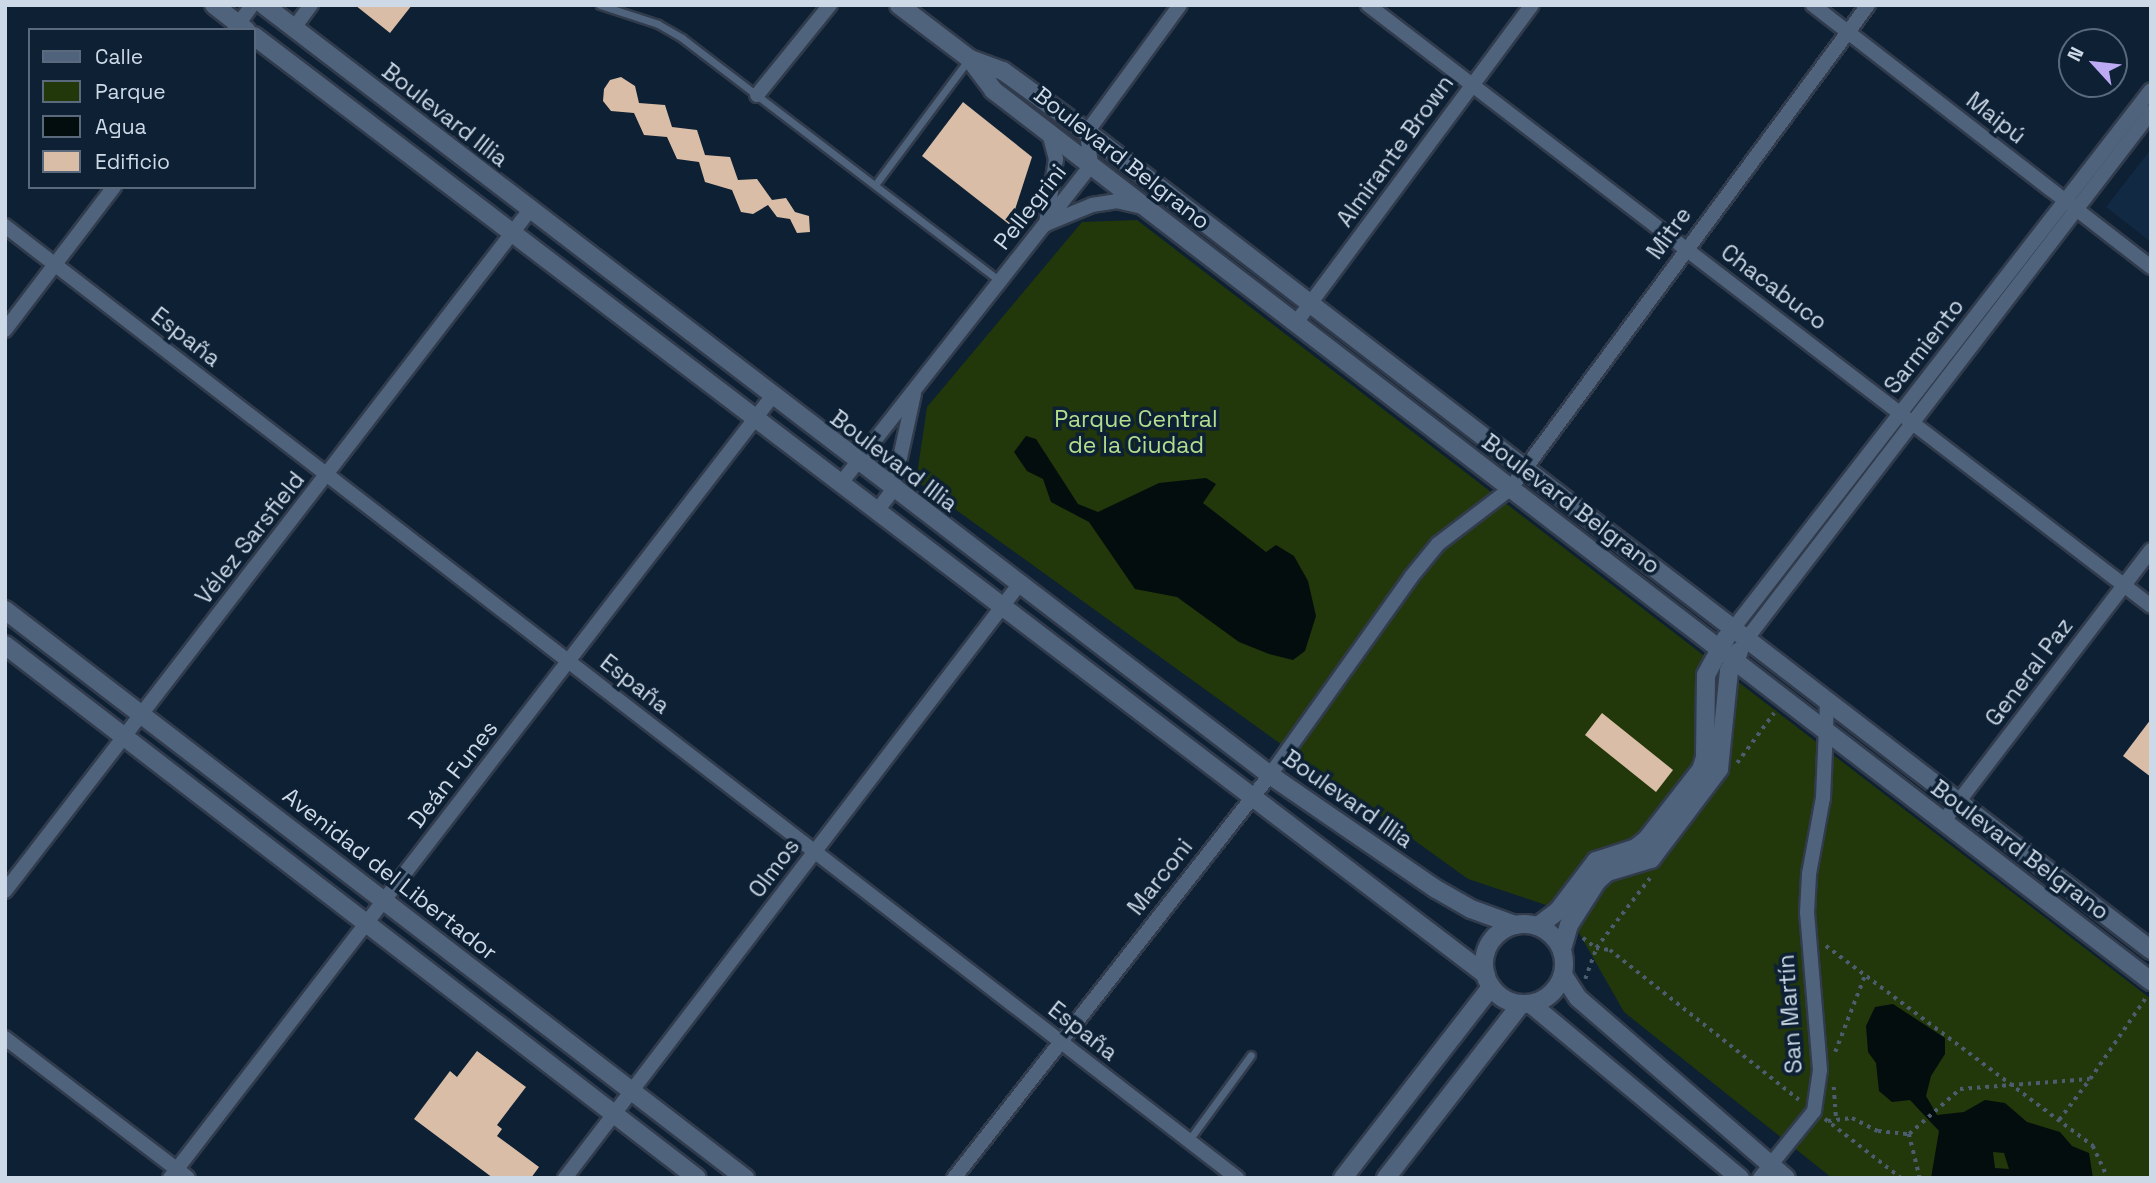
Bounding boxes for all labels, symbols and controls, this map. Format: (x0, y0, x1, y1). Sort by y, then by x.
legend (28, 28, 256, 189)
north arrow (2058, 28, 2128, 98)
text: Calle (95, 43, 143, 70)
text: N (2062, 43, 2090, 66)
street label: Boulevard Illia (377, 57, 513, 173)
street label: Almirante Brown (1331, 70, 1459, 232)
text: Parque (95, 78, 166, 105)
street label: Boulevard Belgrano (1029, 81, 1215, 235)
street label: Maipú (1961, 86, 2031, 150)
text: Agua (95, 113, 147, 140)
text: Edificio (95, 148, 170, 175)
street label: Pellegrini (988, 159, 1072, 255)
street label: Mitre (1641, 201, 1697, 265)
street label: Chacabuco (1716, 238, 1832, 336)
street label: Sarmiento (1878, 293, 1970, 399)
street label: España (146, 301, 226, 373)
street label: Boulevard Illia (825, 404, 963, 518)
park label: Parque Central de la Ciudad (1054, 405, 1218, 459)
street label: Boulevard Belgrano (1477, 428, 1665, 580)
street label: Vélez Sarsfield (190, 466, 310, 610)
street label: General Paz (1979, 612, 2079, 732)
street label: España (595, 648, 675, 720)
street label: Deán Funes (403, 715, 503, 833)
street label: Boulevard Illia (1278, 744, 1418, 854)
street label: Boulevard Belgrano (1926, 774, 2114, 926)
street label: Avenidad del Libertador (277, 782, 503, 966)
street label: Olmos (743, 833, 805, 903)
street label: Marconi (1122, 833, 1198, 921)
street label: San Martín (1772, 953, 1808, 1075)
street label: España (1043, 995, 1123, 1067)

